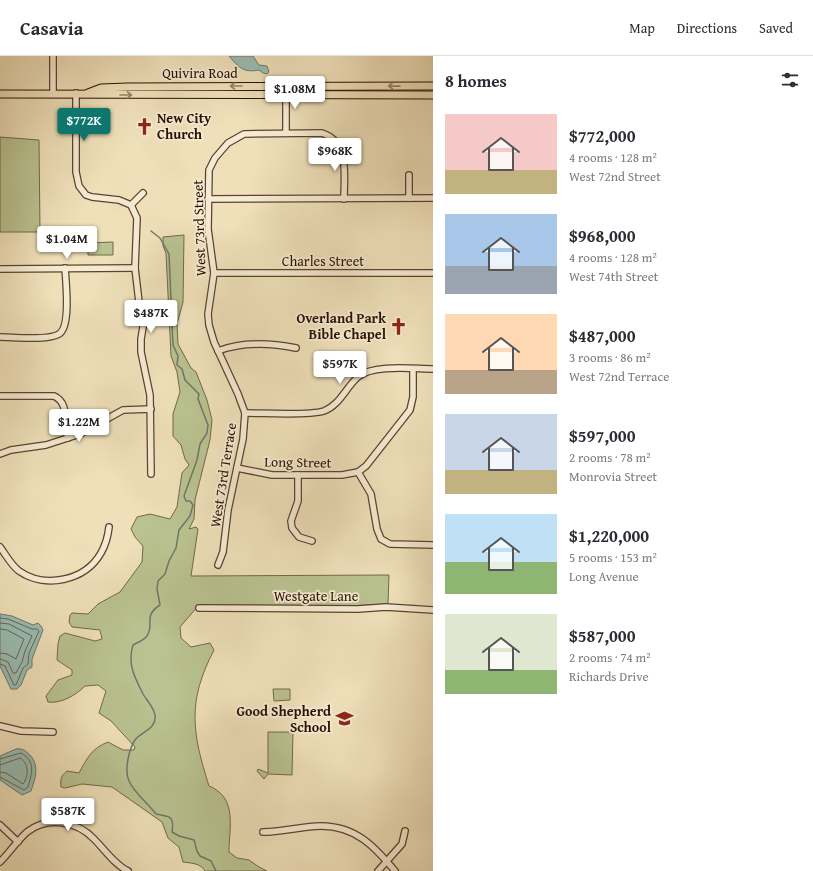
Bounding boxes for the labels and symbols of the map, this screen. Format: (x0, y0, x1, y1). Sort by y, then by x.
street label: Quivira Road (162, 63, 238, 83)
pin: $1.08M (262, 76, 328, 110)
one-way arrow (230, 82, 243, 90)
one-way arrow (388, 82, 401, 90)
one-way arrow (119, 91, 132, 99)
pin: $772K (56, 108, 112, 142)
place label: New City Church (157, 108, 212, 144)
church icon: New City Church (134, 116, 154, 136)
pin: $968K (307, 138, 363, 172)
street label: West 73rd Street (187, 179, 211, 277)
pin: $1.04M (34, 226, 100, 260)
street label: Charles Street (282, 251, 364, 271)
pin: $487K (123, 300, 179, 334)
place label: Overland Park Bible Chapel (296, 308, 387, 344)
church icon: Overland Park Bible Chapel (389, 316, 409, 336)
pin: $597K (312, 351, 368, 385)
pin: $1.22M (46, 409, 112, 443)
street label: West 73rd Terrace (205, 421, 241, 529)
street label: Long Street (264, 451, 332, 473)
street label: Westgate Lane (274, 586, 359, 606)
place label: Good Shepherd School (237, 701, 332, 737)
school or university icon: Good Shepherd School (334, 709, 354, 729)
pin: $587K (40, 798, 96, 832)

